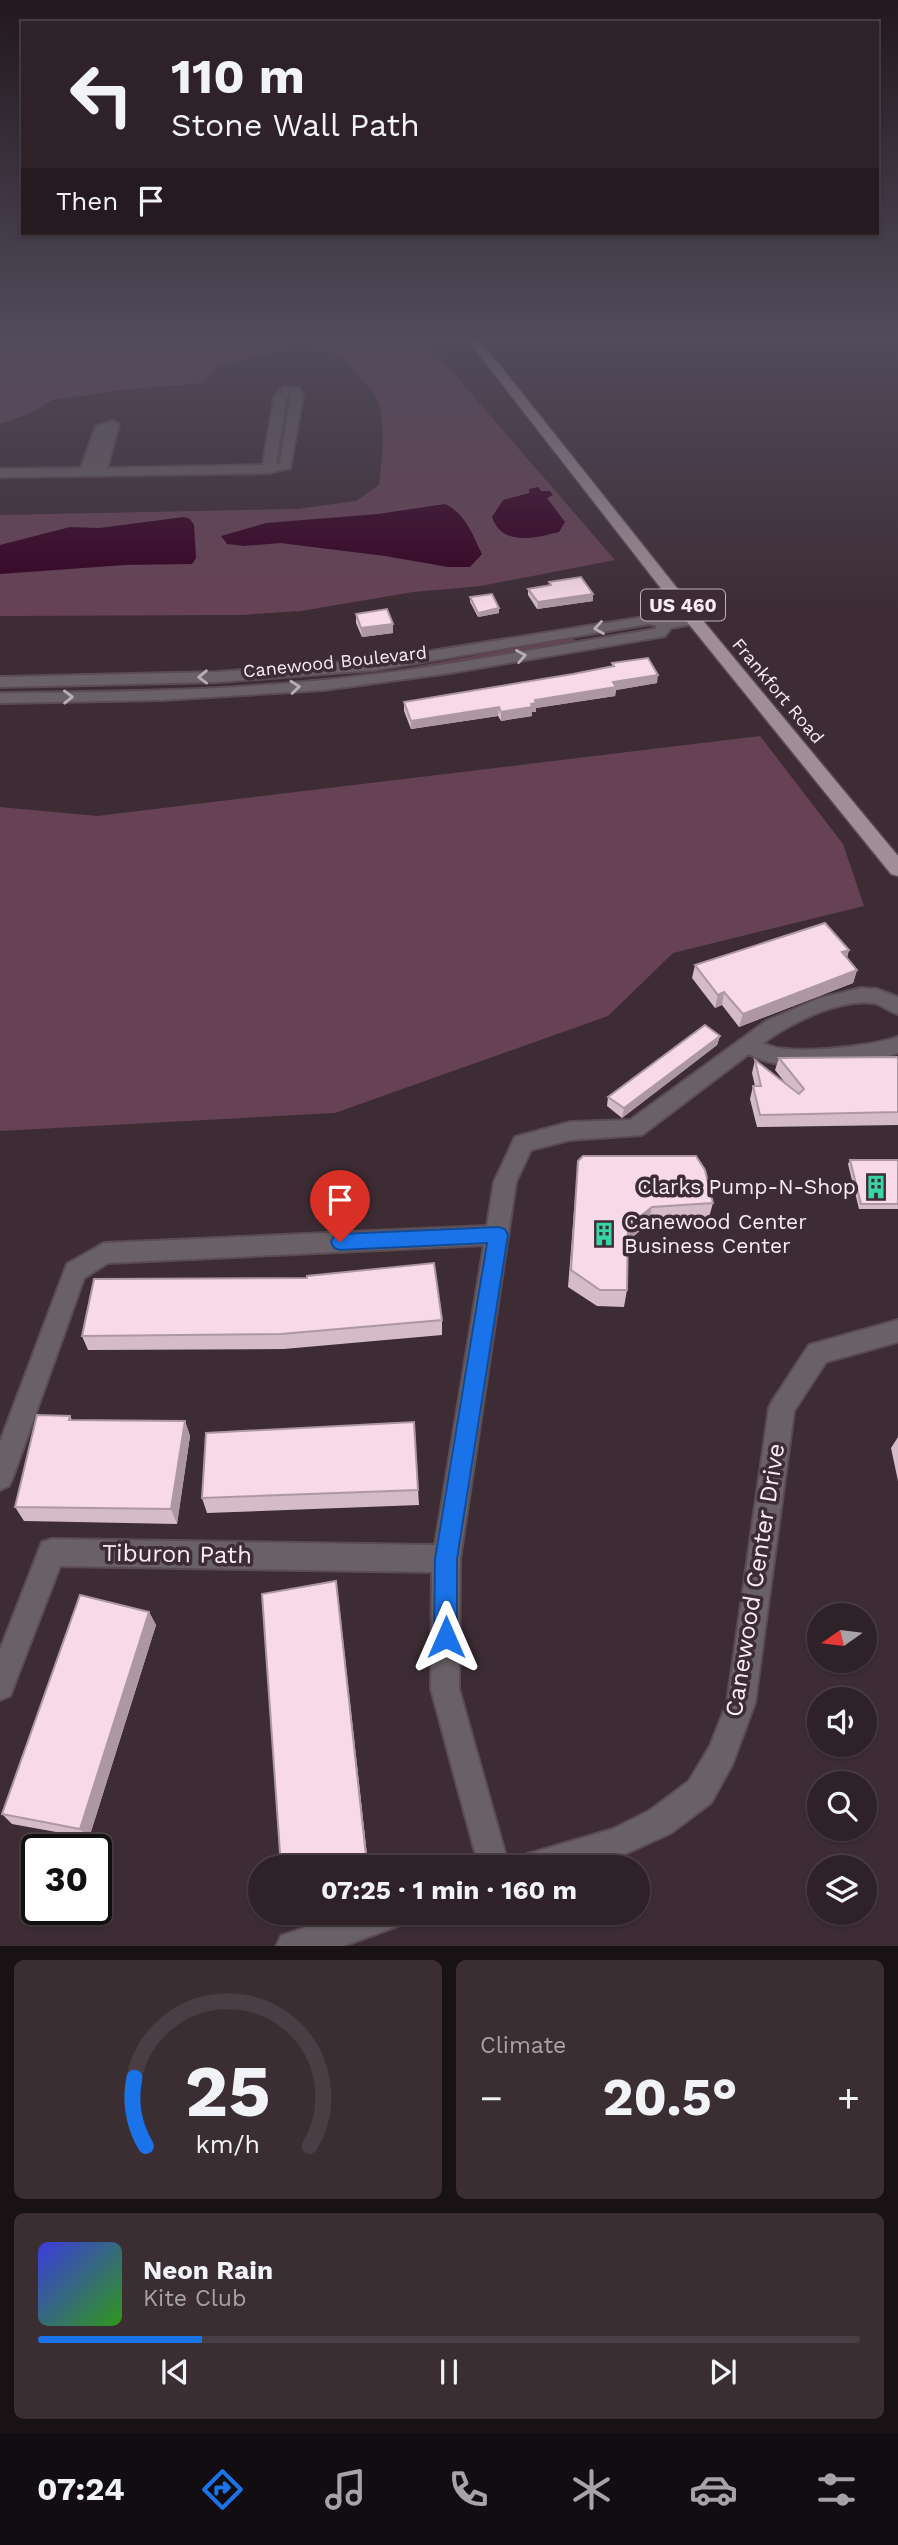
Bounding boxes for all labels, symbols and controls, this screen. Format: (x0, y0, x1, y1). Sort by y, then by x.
text: 110 m (171, 47, 305, 105)
icon: left (56, 49, 147, 140)
text: Stone Wall Path (171, 106, 420, 144)
icon: arrive (132, 182, 170, 220)
text: Then (56, 186, 118, 216)
road number: US 460 (641, 590, 725, 620)
one-way arrow (593, 620, 605, 635)
street label: Frankfort Road (728, 634, 829, 748)
street label: Canewood Boulevard (242, 641, 428, 682)
one-way arrow (515, 649, 527, 664)
one-way arrow (198, 670, 209, 685)
one-way arrow (290, 680, 301, 695)
one-way arrow (63, 690, 74, 705)
pin (310, 1170, 370, 1242)
building icon: Clarks Pump-N-Shop (862, 1173, 890, 1201)
place label: Clarks Pump-N-Shop (637, 1174, 856, 1199)
icon: arrive (321, 1181, 359, 1219)
place label: Canewood Center Business Center (624, 1209, 807, 1258)
building icon: Canewood Center Business Center (590, 1220, 618, 1248)
street label: Canewood Center Drive (720, 1441, 790, 1719)
street label: Tiburon Path (102, 1539, 252, 1569)
position arrow (409, 1600, 483, 1674)
north arrow (807, 1603, 877, 1673)
map controls (807, 1603, 877, 1925)
button: sound (807, 1687, 877, 1757)
button: search (807, 1771, 877, 1841)
speed limit sign: 30 (21, 1834, 112, 1925)
button: layers (807, 1855, 877, 1925)
text: 07:25 · 1 min · 160 m (321, 1875, 577, 1905)
text: Climate (480, 2032, 566, 2059)
text: 25 (185, 2048, 271, 2134)
text: 20.5° (602, 2067, 738, 2128)
text: − (480, 2076, 503, 2120)
text: + (837, 2076, 860, 2120)
text: km/h (196, 2129, 260, 2158)
text: Neon Rain (143, 2255, 273, 2285)
text: Kite Club (143, 2285, 246, 2312)
icon: previous (156, 2353, 194, 2391)
icon: pause (430, 2353, 468, 2391)
icon: next (704, 2353, 742, 2391)
icon: directions (198, 2465, 247, 2514)
icon: music (321, 2465, 370, 2514)
icon: phone (444, 2465, 493, 2514)
icon: climate (567, 2465, 616, 2514)
icon: car (689, 2465, 738, 2514)
icon: filters (812, 2465, 861, 2514)
text: 07:24 (37, 2470, 125, 2508)

